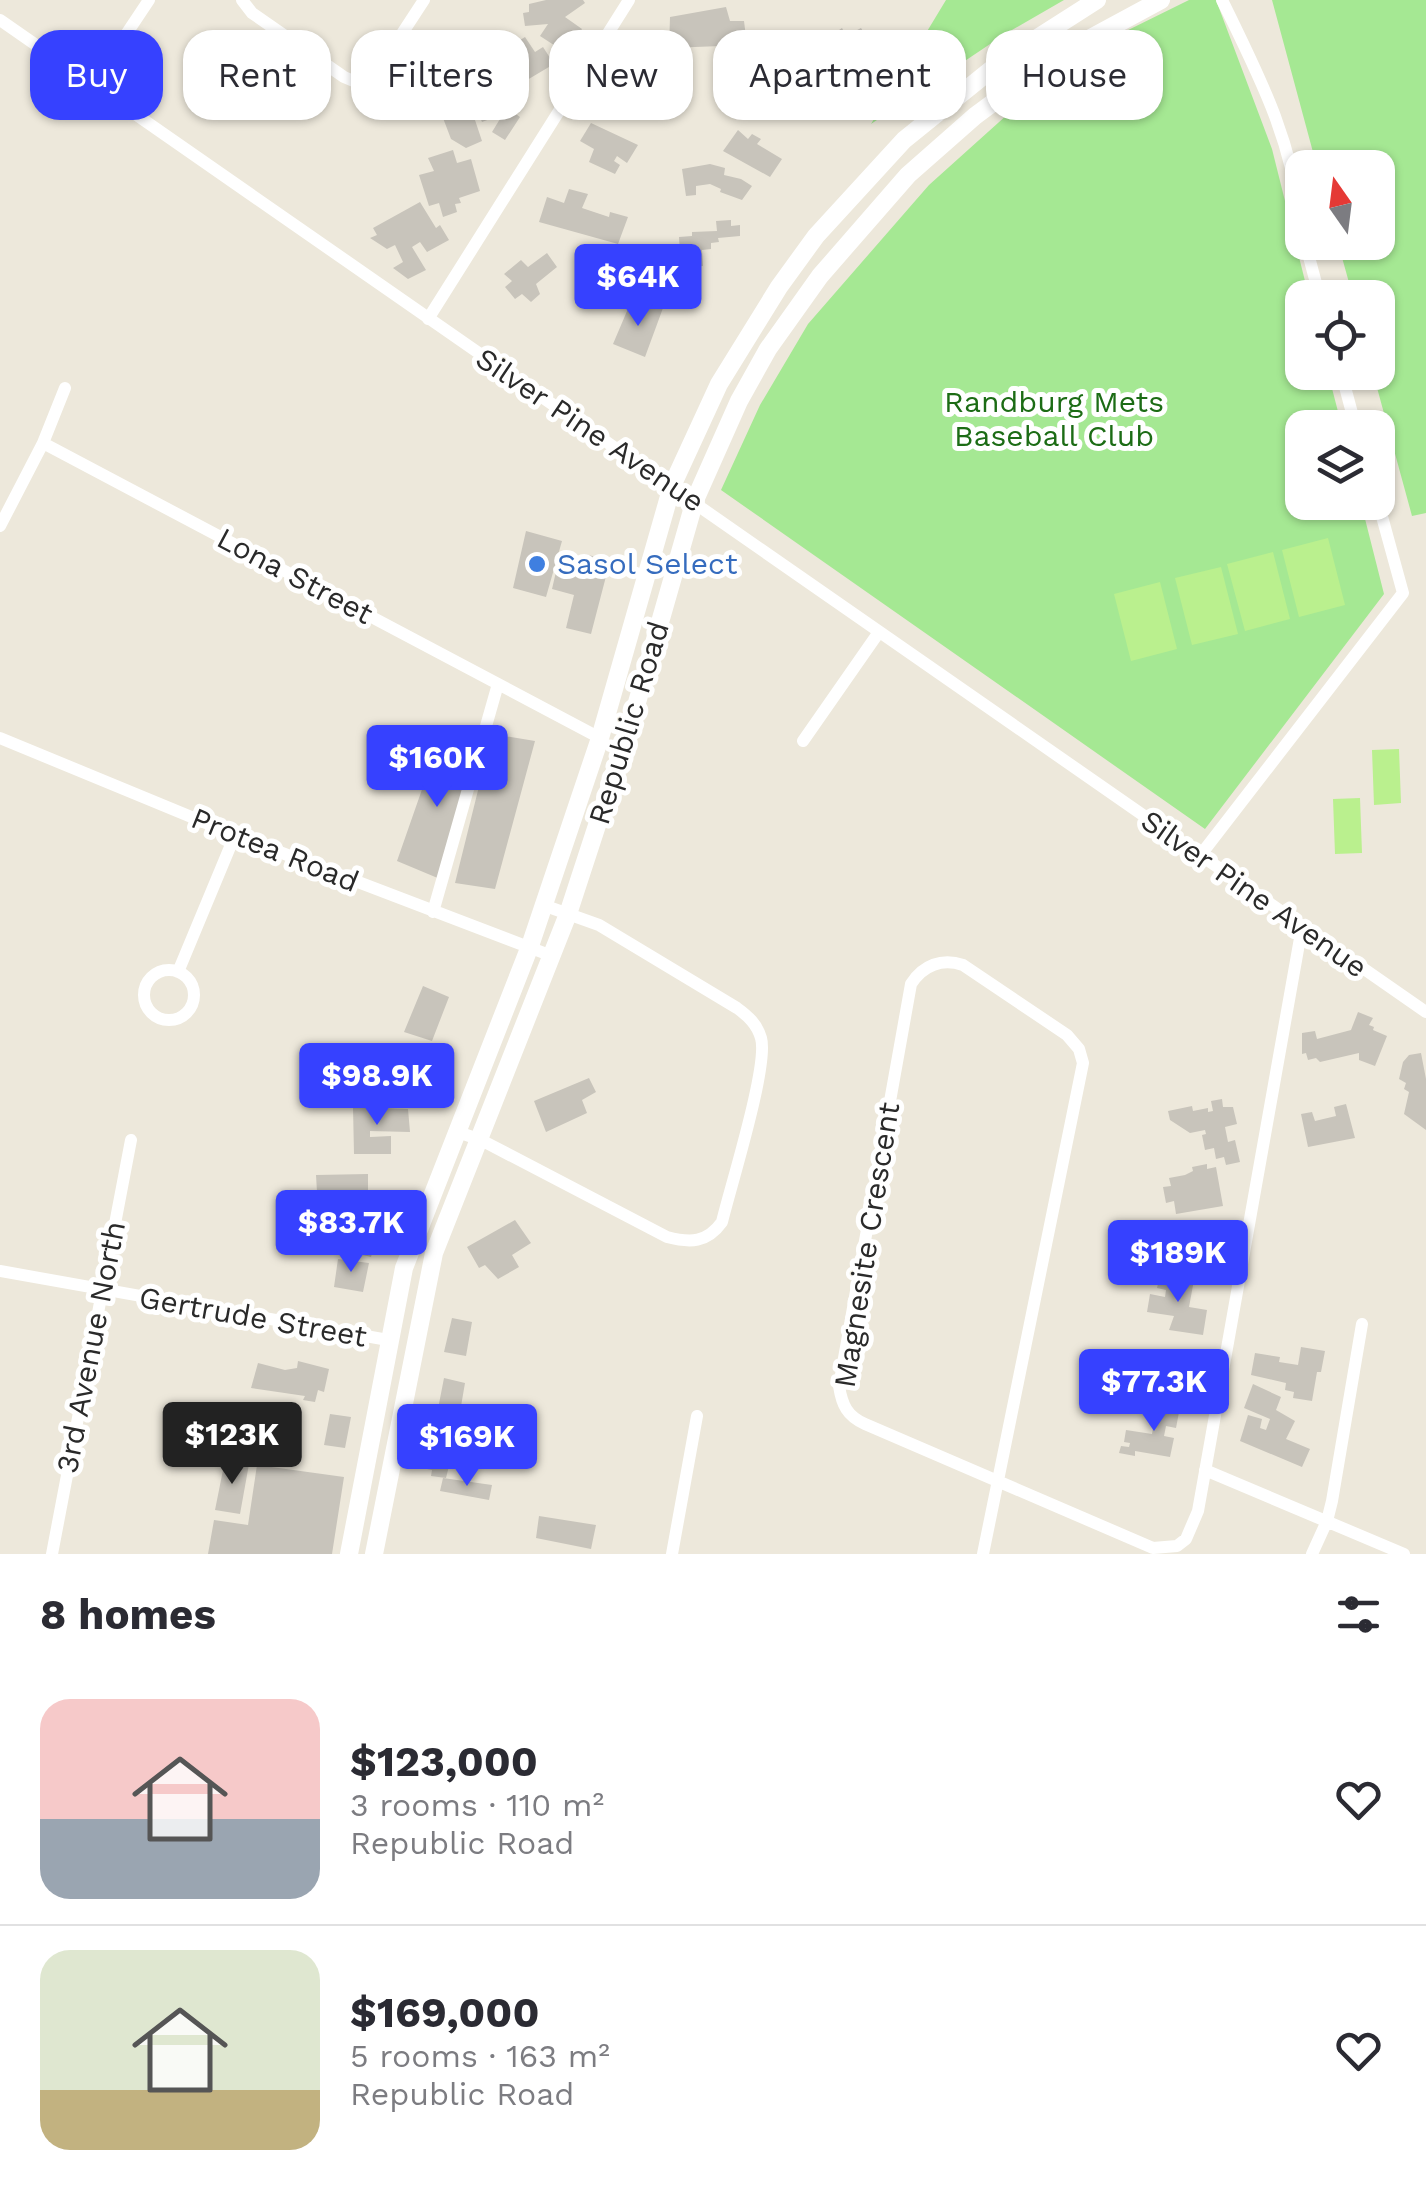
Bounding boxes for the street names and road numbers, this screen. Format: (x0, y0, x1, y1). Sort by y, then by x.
street label: Silver Pine Avenue (470, 340, 711, 519)
street label: Lona Street (212, 520, 379, 631)
street label: Republic Road (581, 617, 676, 829)
street label: Protea Road (186, 800, 364, 899)
street label: Silver Pine Avenue (1135, 802, 1374, 985)
street label: Magnesite Crescent (827, 1099, 906, 1390)
street label: 3rd Avenue North (49, 1218, 132, 1476)
street label: Gertrude Street (137, 1279, 370, 1354)

